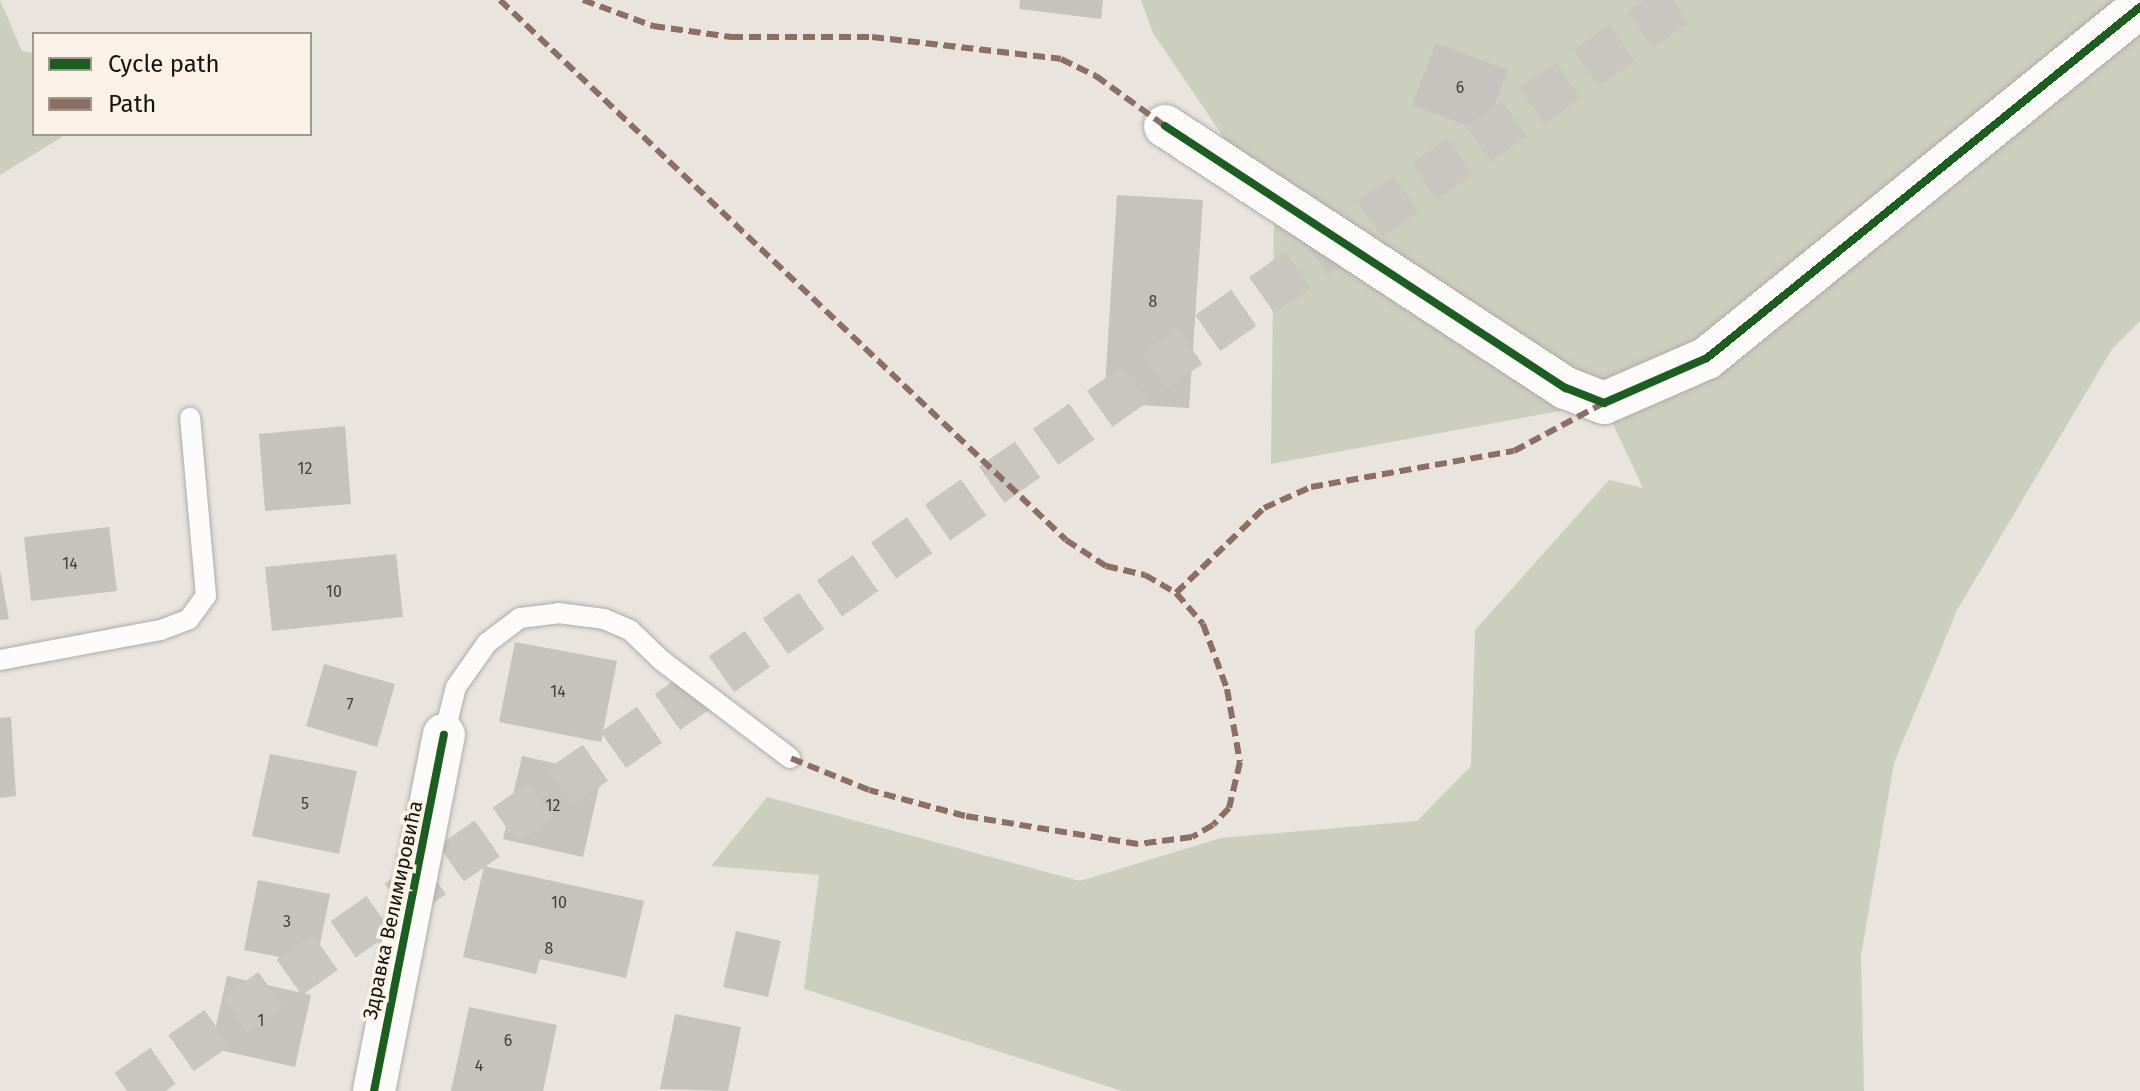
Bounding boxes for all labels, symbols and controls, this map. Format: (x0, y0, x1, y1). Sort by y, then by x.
legend (32, 32, 312, 136)
text: Cycle path (108, 50, 220, 78)
house number: 6 (1456, 78, 1464, 98)
text: Path (108, 90, 156, 118)
house number: 8 (1149, 292, 1157, 312)
house number: 12 (298, 459, 312, 479)
house number: 14 (62, 554, 78, 574)
house number: 10 (326, 582, 342, 602)
house number: 14 (550, 682, 566, 702)
house number: 7 (346, 695, 354, 715)
house number: 5 (301, 794, 309, 814)
house number: 12 (546, 796, 560, 816)
street label: Здравка Велимировића (358, 798, 428, 1022)
house number: 10 (551, 893, 567, 913)
house number: 3 (283, 912, 291, 932)
house number: 8 (545, 939, 553, 959)
house number: 1 (258, 1011, 264, 1031)
house number: 6 (504, 1031, 512, 1051)
house number: 4 (475, 1056, 483, 1076)

